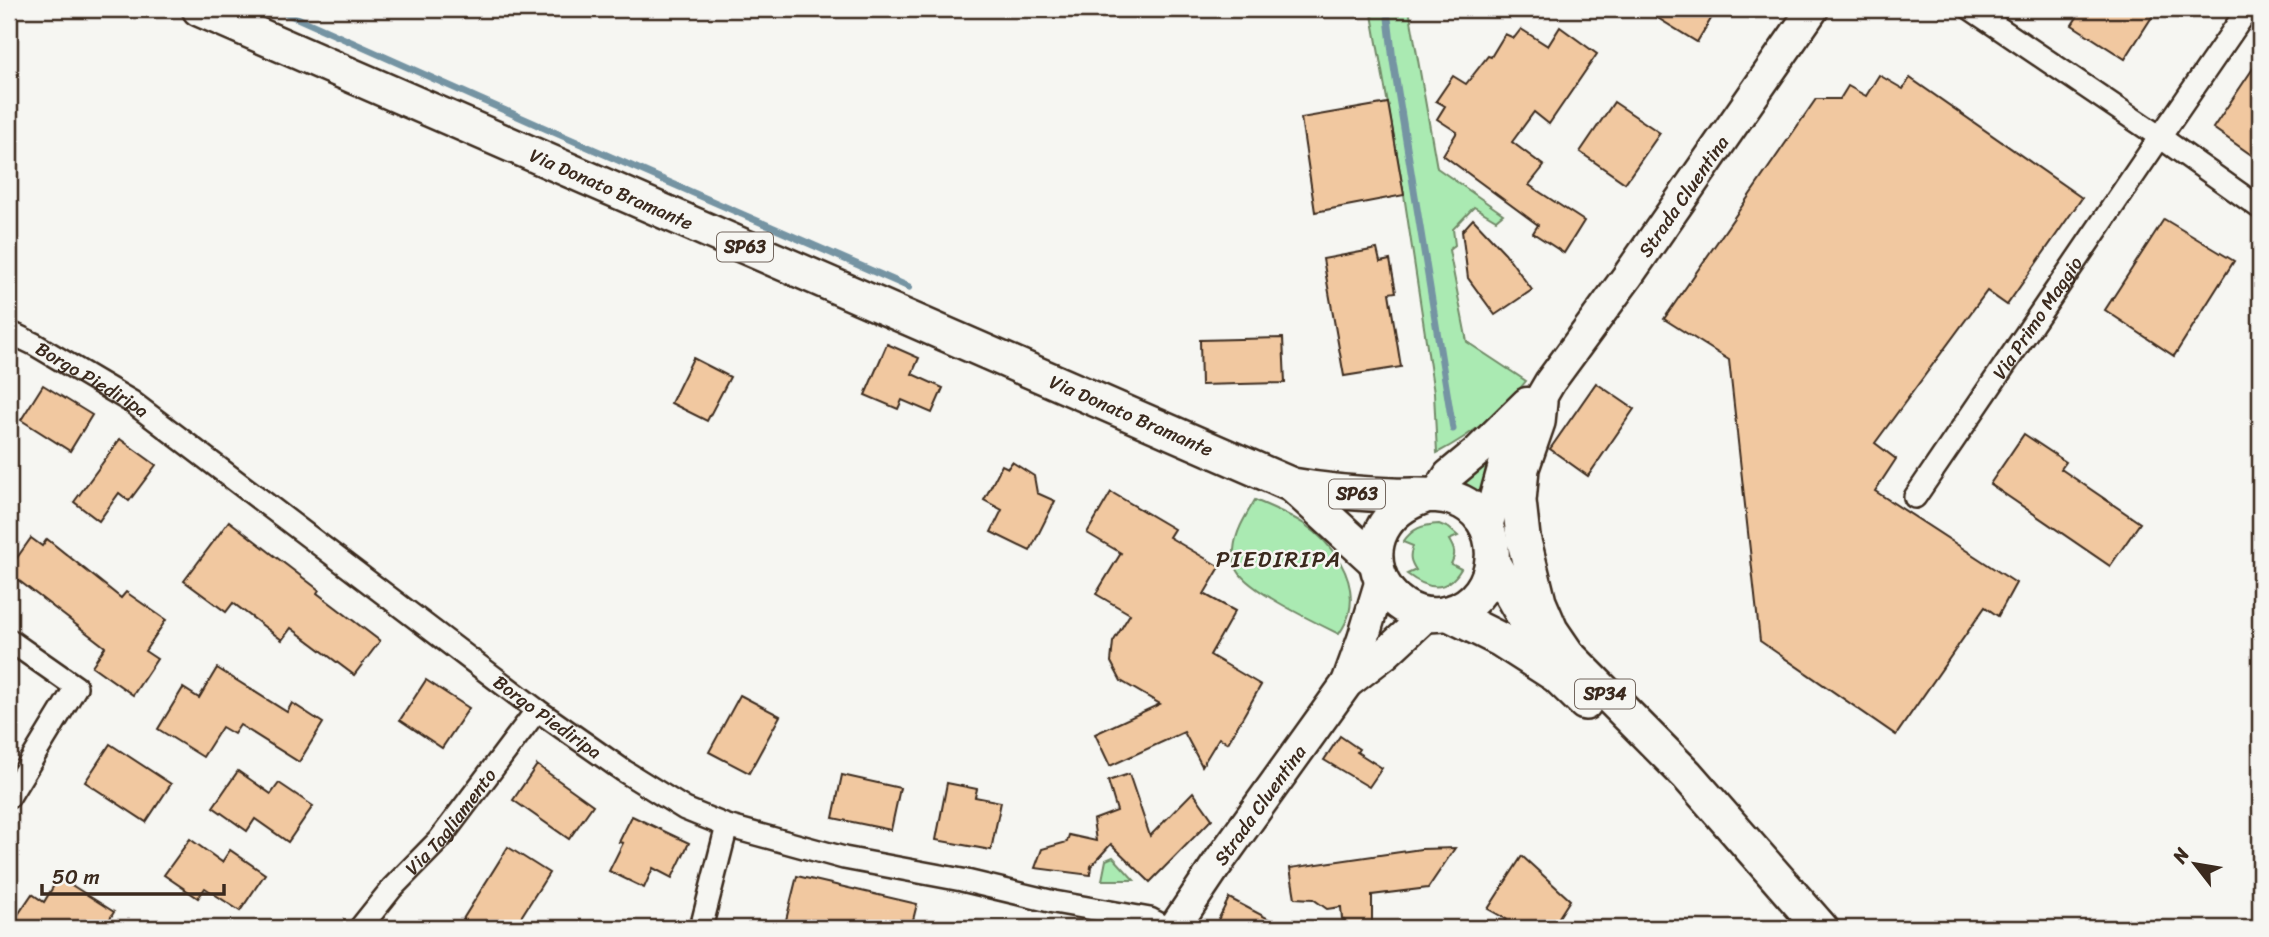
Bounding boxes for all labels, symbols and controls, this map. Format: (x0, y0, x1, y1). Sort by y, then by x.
street label: Strada Cluentina (1629, 128, 1738, 264)
street label: Via Donato Bramante (524, 138, 699, 239)
road number: SP63 (717, 232, 773, 262)
street label: Via Primo Maggio (1983, 249, 2091, 386)
street label: Borgo Piediripa (29, 332, 157, 426)
street label: Via Donato Bramante (1044, 365, 1219, 465)
road number: SP63 (1329, 480, 1385, 508)
district label: PIEDIRIPA (1216, 539, 1342, 580)
street label: Borgo Piediripa (486, 666, 609, 768)
road number: SP34 (1575, 680, 1635, 708)
street label: Strada Cluentina (1205, 737, 1315, 872)
street label: Via Tagliamento (397, 760, 505, 883)
north arrow (2160, 828, 2230, 898)
text: N (2163, 841, 2199, 871)
scale bar (42, 853, 224, 897)
text: 50 m (52, 858, 100, 896)

